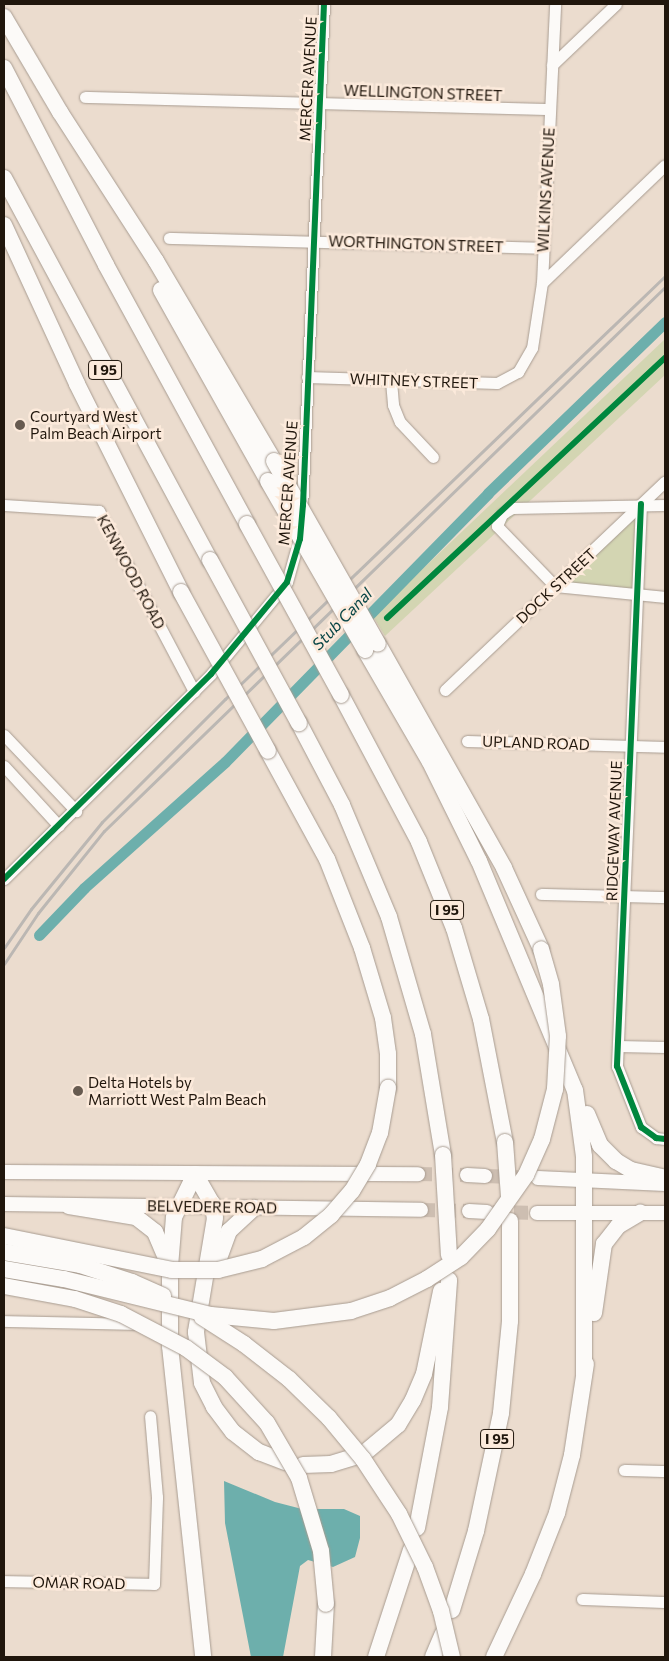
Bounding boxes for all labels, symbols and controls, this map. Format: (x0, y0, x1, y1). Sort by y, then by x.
street label: MERCER AVENUE (296, 16, 320, 142)
street label: WELLINGTON STREET (343, 81, 503, 105)
street label: WILKINS AVENUE (534, 127, 558, 253)
street label: WORTHINGTON STREET (328, 232, 504, 256)
road number: I 95 (88, 358, 122, 382)
street label: WHITNEY STREET (349, 370, 479, 392)
place label: Courtyard West Palm Beach Airport (30, 407, 162, 442)
marker: Courtyard West Palm Beach Airport (14, 419, 26, 431)
street label: MERCER AVENUE (275, 420, 301, 546)
street label: KENWOOD ROAD (93, 512, 169, 632)
street label: DOCK STREET (512, 545, 600, 627)
water label: Stub Canal (308, 584, 376, 654)
street label: UPLAND ROAD (482, 732, 590, 754)
street label: RIDGEWAY AVENUE (603, 760, 625, 902)
road number: I 95 (430, 898, 464, 922)
place label: Delta Hotels by Marriott West Palm Beach (88, 1073, 266, 1108)
marker: Delta Hotels by Marriott West Palm Beach (72, 1085, 84, 1097)
street label: BELVEDERE ROAD (147, 1197, 277, 1217)
road number: I 95 (480, 1428, 514, 1450)
street label: OMAR ROAD (33, 1573, 125, 1593)

